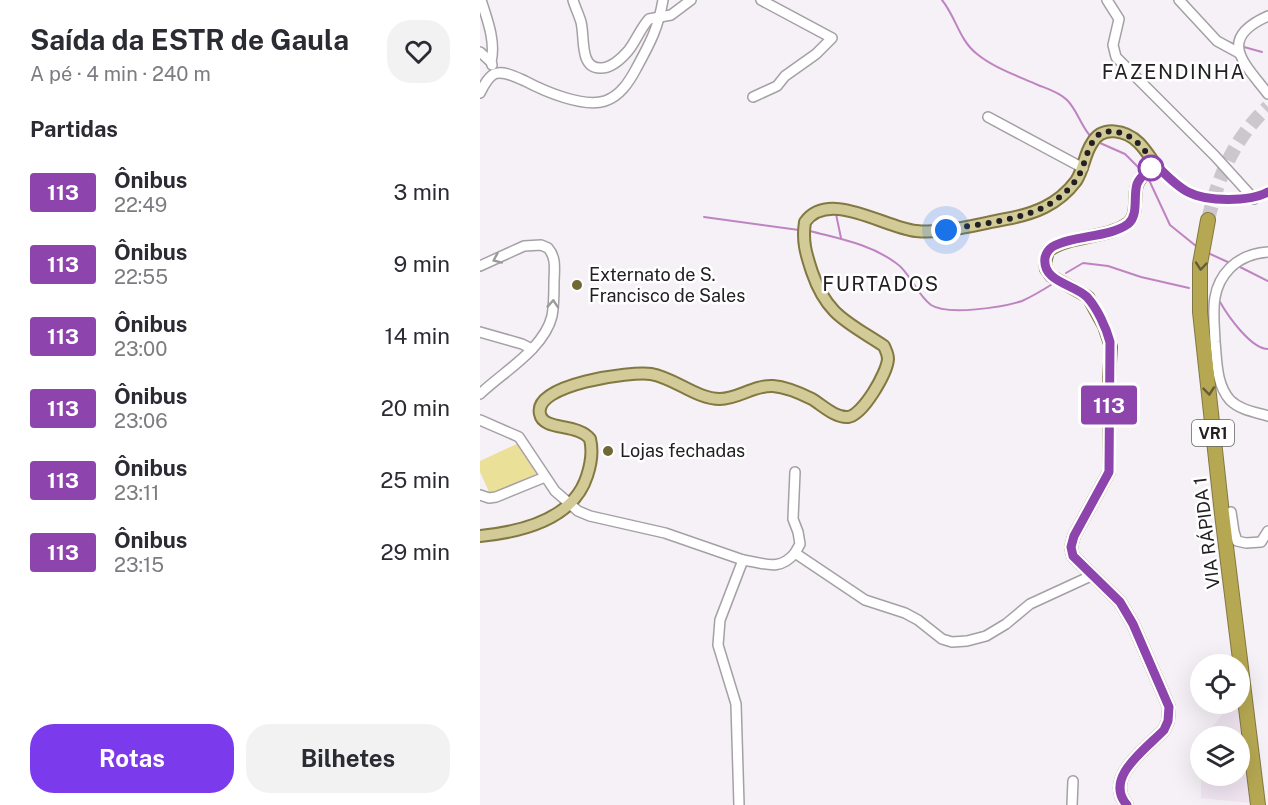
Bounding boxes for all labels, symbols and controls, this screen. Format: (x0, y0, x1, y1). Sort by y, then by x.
button: heart (387, 20, 450, 83)
text: Saída da ESTR de Gaula (30, 23, 349, 56)
district label: FAZENDINHA (1102, 60, 1246, 84)
text: A pé · 4 min · 240 m (30, 62, 211, 86)
text: Partidas (30, 116, 118, 142)
unlabelled marker (1138, 155, 1164, 181)
text: Ônibus (114, 167, 187, 193)
text: 3 min (393, 179, 450, 205)
text: 113 (47, 180, 79, 205)
text: 22:49 (114, 193, 167, 217)
your location (931, 215, 961, 245)
text: Ônibus (114, 239, 187, 265)
text: 9 min (394, 251, 450, 277)
one-way arrow (493, 251, 504, 263)
text: 113 (47, 252, 79, 277)
one-way arrow (1194, 262, 1207, 271)
place label: Externato de S. Francisco de Sales (589, 264, 745, 306)
text: 22:55 (114, 265, 168, 289)
district label: FURTADOS (822, 272, 940, 296)
marker: Externato de S. Francisco de Sales (570, 278, 584, 292)
one-way arrow (546, 299, 559, 308)
text: Ônibus (114, 311, 187, 337)
text: 14 min (385, 323, 450, 349)
text: 113 (47, 324, 79, 349)
text: 23:00 (114, 337, 167, 361)
text: Ônibus (114, 383, 187, 409)
line badge: 113 (1074, 386, 1144, 424)
one-way arrow (1202, 387, 1215, 396)
text: 113 (1093, 393, 1125, 418)
text: 20 min (381, 395, 450, 421)
text: 113 (47, 396, 79, 421)
text: 23:06 (114, 409, 168, 433)
road number: VR1 (1192, 420, 1234, 446)
place label: Lojas fechadas (620, 440, 745, 461)
marker: Lojas fechadas (601, 444, 615, 458)
text: Ônibus (114, 455, 187, 481)
text: 25 min (380, 467, 450, 493)
text: 113 (47, 468, 79, 493)
street label: VIA RÁPIDA 1 (1188, 476, 1224, 590)
text: 23:11 (114, 481, 159, 505)
text: Ônibus (114, 527, 187, 553)
text: 29 min (380, 539, 450, 565)
text: 113 (47, 540, 79, 565)
text: 23:15 (114, 553, 164, 577)
map controls (1190, 654, 1250, 786)
button: locate (1190, 654, 1250, 714)
button: Rotas (30, 724, 234, 793)
button: Bilhetes (246, 724, 450, 793)
button: layers (1190, 726, 1250, 786)

